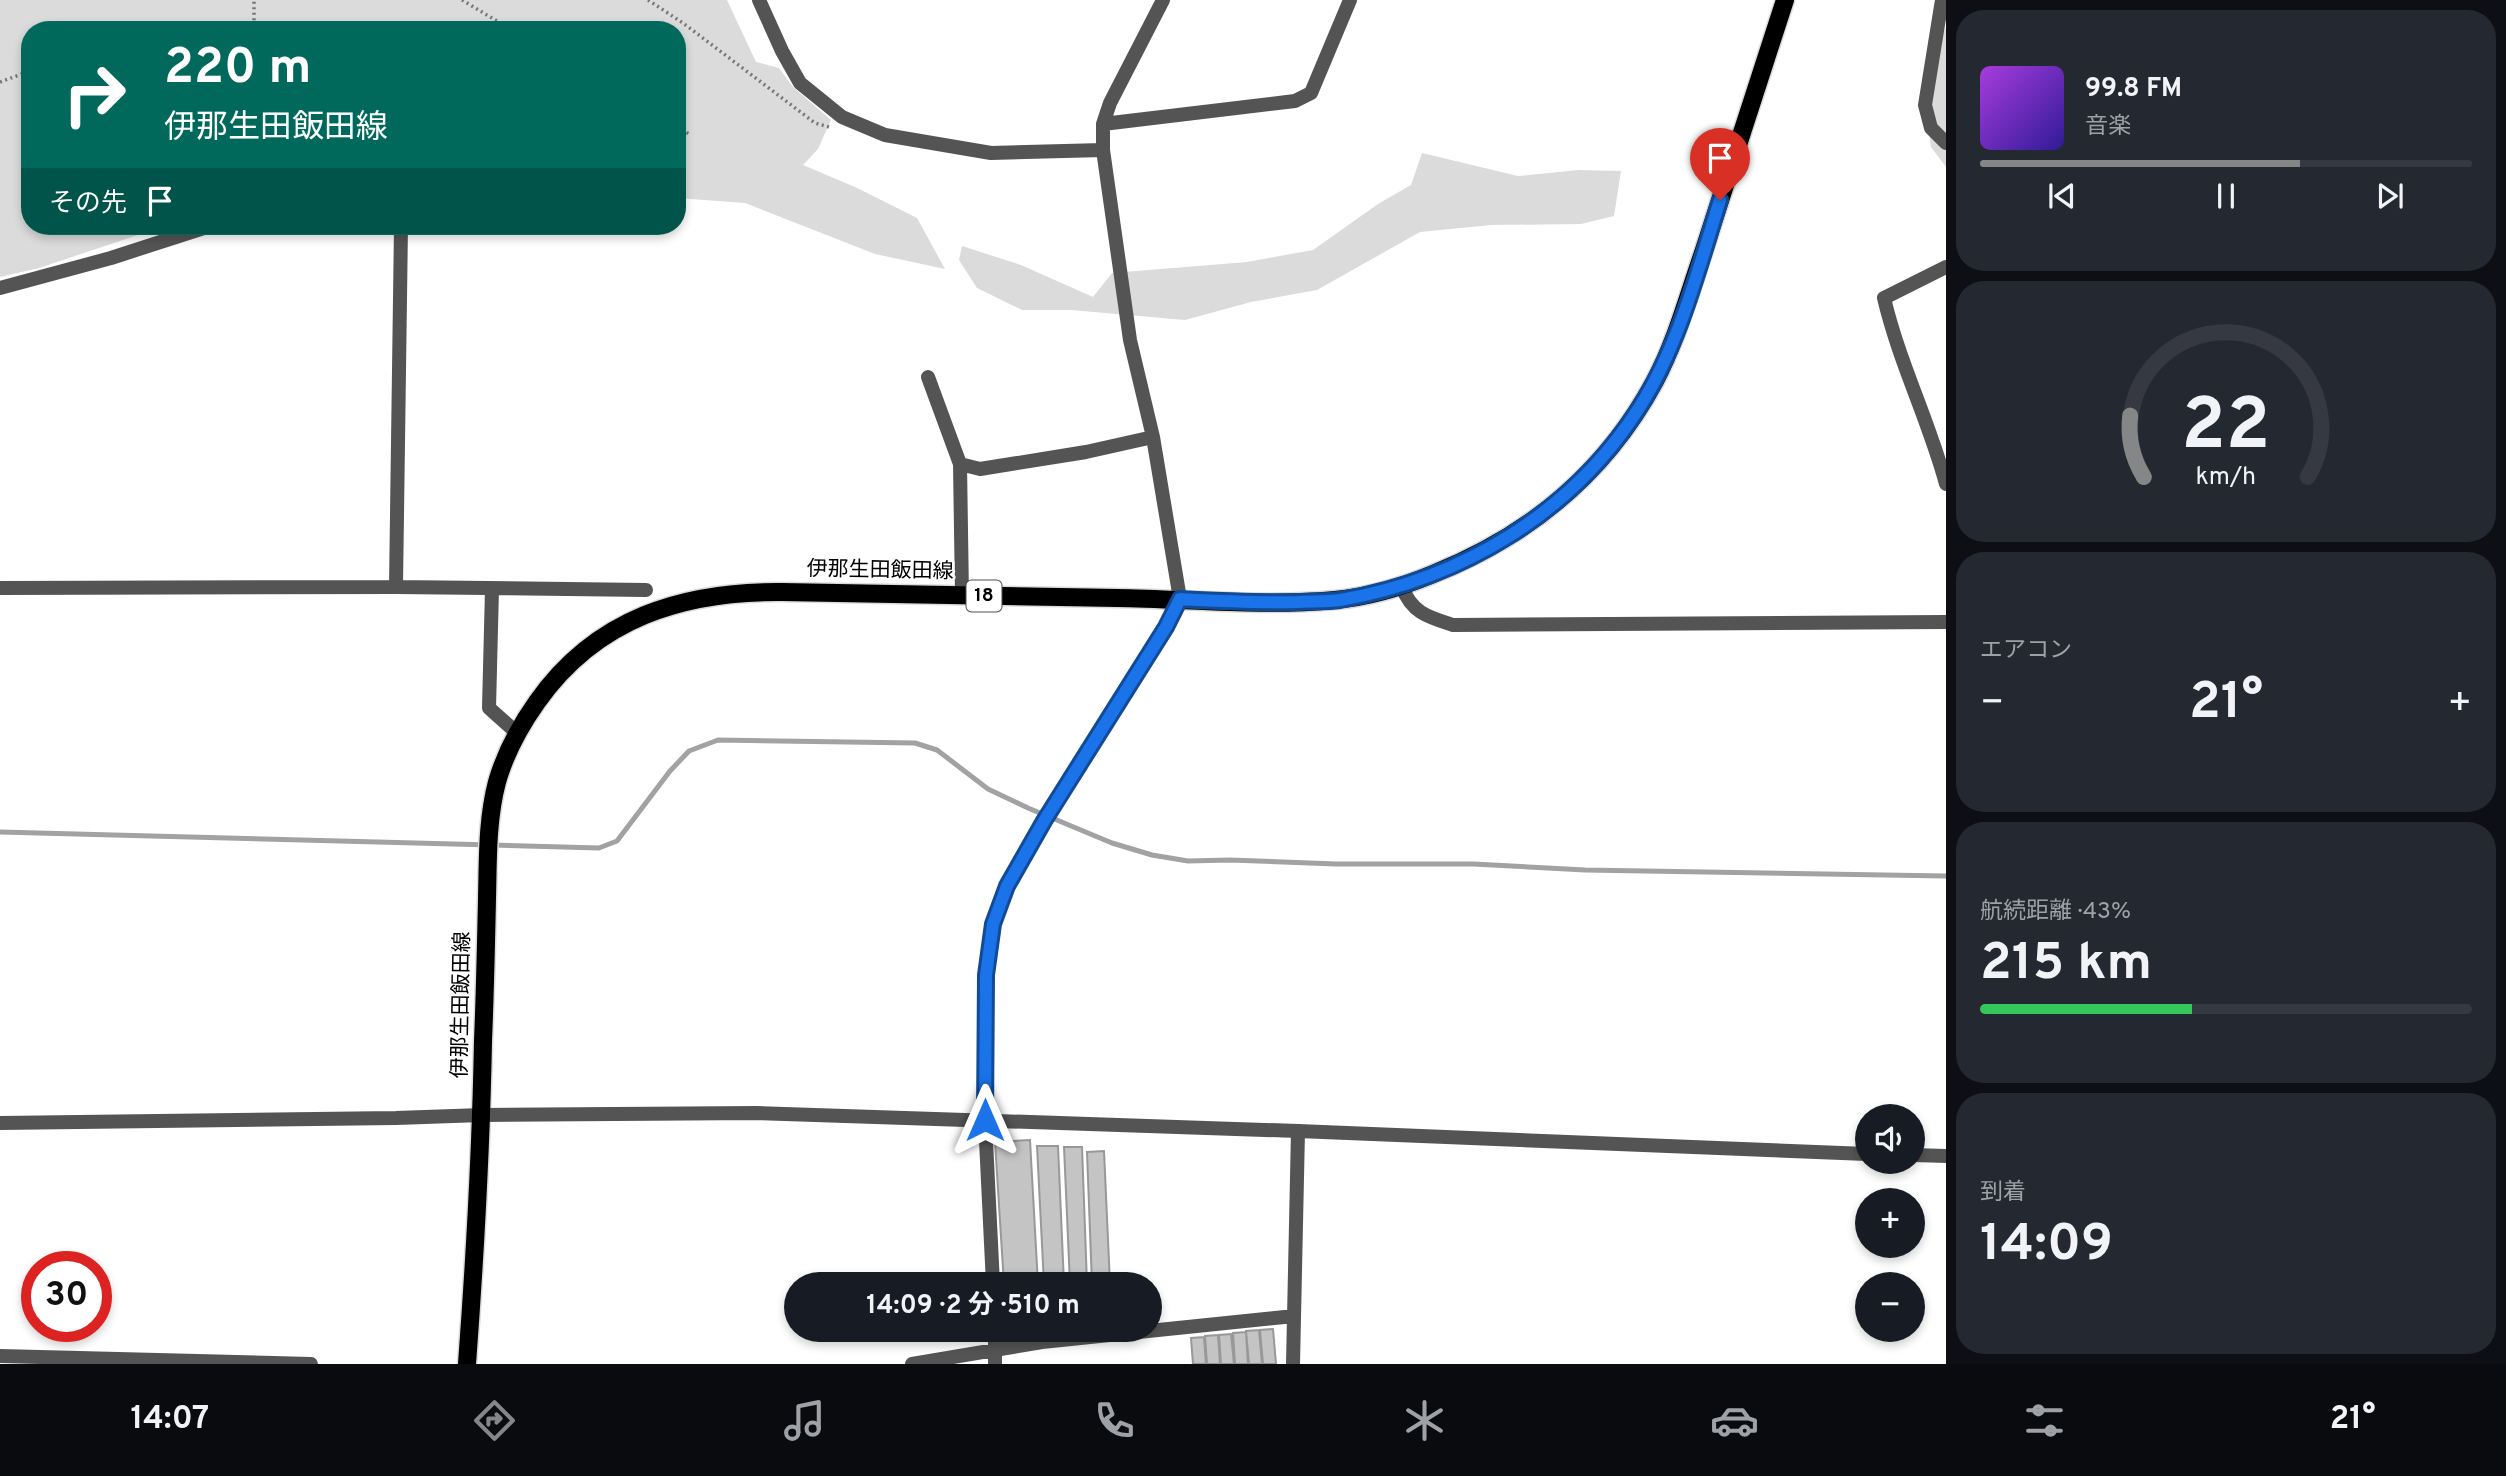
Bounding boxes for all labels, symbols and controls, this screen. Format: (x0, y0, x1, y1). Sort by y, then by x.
text: 220 m (164, 39, 311, 101)
icon: right (49, 49, 140, 140)
text: 99.8 FM (2085, 73, 2182, 106)
text: 伊那生田飯田線 (164, 109, 388, 149)
text: 音楽 (2085, 113, 2131, 142)
pin (1690, 128, 1750, 200)
icon: arrive (1701, 139, 1739, 177)
icon: previous (2043, 177, 2081, 215)
icon: pause (2207, 177, 2245, 215)
icon: next (2371, 177, 2409, 215)
icon: arrive (141, 182, 179, 220)
text: その先 (49, 188, 127, 221)
text: 22 (2181, 384, 2271, 476)
text: km/h (2196, 462, 2256, 494)
street label: 伊那生田飯田線 (806, 556, 954, 586)
road number: 18 (967, 580, 1002, 611)
text: エアコン (1980, 637, 2072, 666)
text: 21° (2189, 671, 2263, 737)
text: − (1980, 680, 2005, 729)
text: + (2447, 680, 2472, 729)
text: 航続距離 · 43% (1980, 898, 2131, 927)
street label: 伊那生田飯田線 (447, 931, 477, 1079)
text: 215 km (1980, 932, 2152, 998)
position arrow (948, 1083, 1022, 1157)
map controls (1855, 1104, 1925, 1342)
button: sound (1855, 1104, 1925, 1174)
text: 到着 (1980, 1179, 2026, 1208)
button: + (1855, 1188, 1925, 1258)
text: 14:09 (1980, 1213, 2113, 1279)
speed limit sign: 30 (21, 1251, 112, 1342)
button: − (1855, 1272, 1925, 1342)
text: 14:09 · 2 分 · 510 m (866, 1290, 1080, 1323)
icon: directions (470, 1396, 519, 1445)
icon: music (780, 1396, 829, 1445)
icon: phone (1090, 1396, 1139, 1445)
icon: climate (1400, 1396, 1449, 1445)
icon: car (1710, 1396, 1759, 1445)
icon: filters (2020, 1396, 2069, 1445)
text: 14:07 (130, 1400, 209, 1440)
text: 21° (2330, 1400, 2375, 1440)

